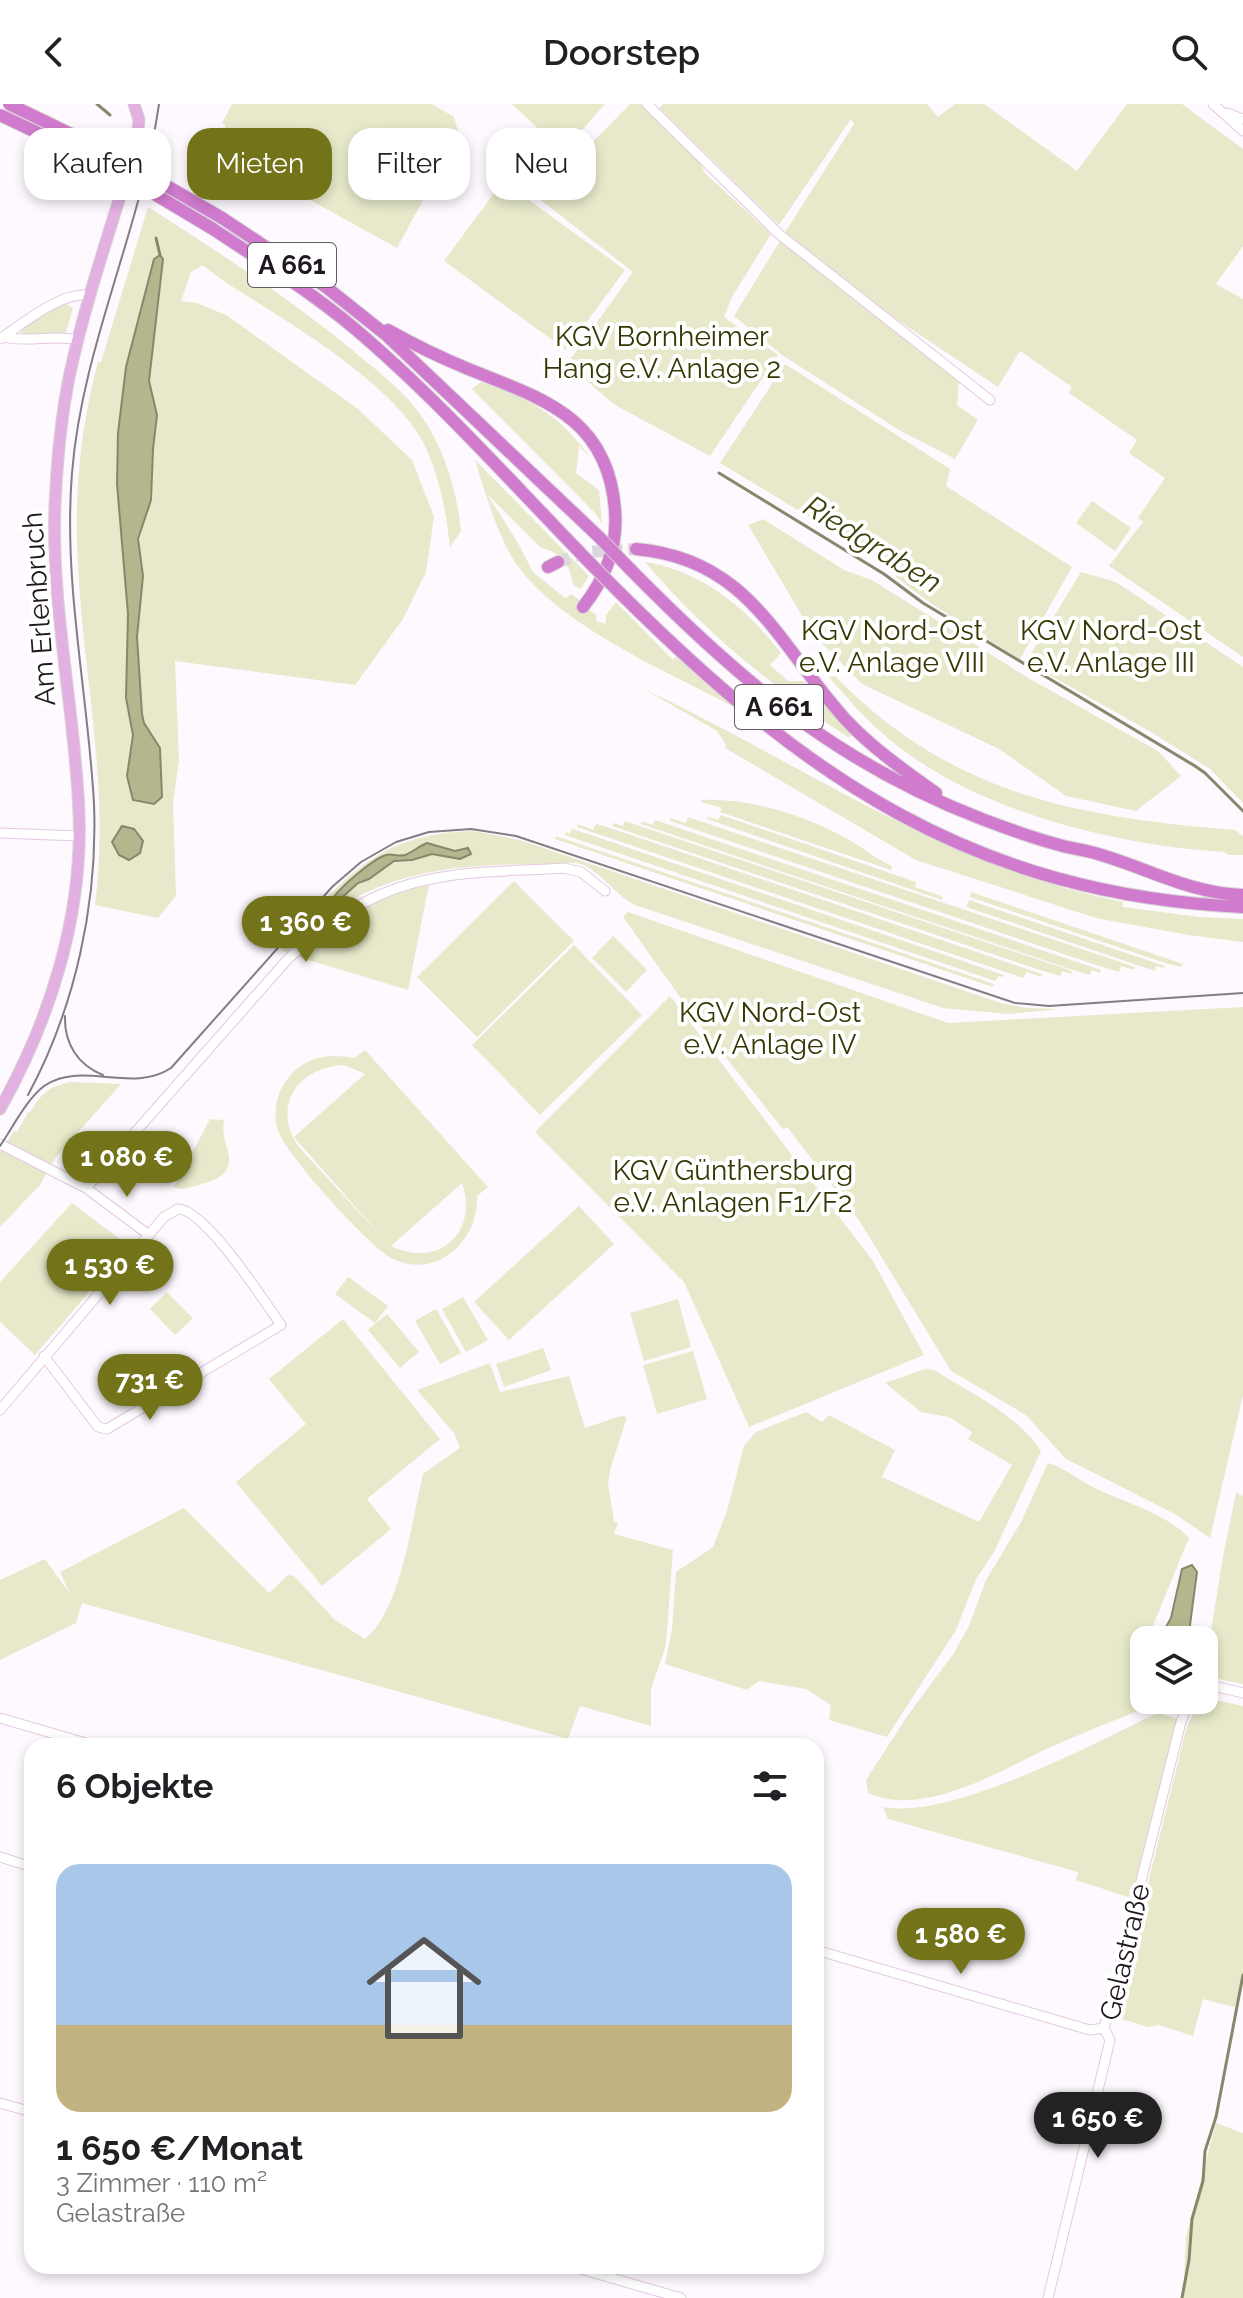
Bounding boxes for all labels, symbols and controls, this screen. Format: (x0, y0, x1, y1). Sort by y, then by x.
icon: back (32, 30, 76, 74)
icon: search (1167, 30, 1211, 74)
text: Doorstep (543, 31, 700, 73)
chip: Kaufen (24, 128, 171, 200)
chip: Mieten (187, 128, 332, 200)
chip: Filter (348, 128, 470, 200)
chip: Neu (486, 128, 596, 200)
road number: A 661 (248, 243, 336, 287)
park label: KGV Bornheimer Hang e.V. Anlage 2 (543, 320, 781, 385)
water label: Riedgraben (798, 488, 948, 600)
street label: Am Erlenbruch (16, 511, 62, 707)
park label: KGV Nord-Ost e.V. Anlage VIII (799, 614, 985, 679)
park label: KGV Nord-Ost e.V. Anlage III (1020, 614, 1203, 679)
road number: A 661 (735, 685, 823, 729)
pin: 1 360 € (232, 896, 380, 964)
text: 1 360 € (260, 907, 352, 937)
park label: KGV Nord-Ost e.V. Anlage IV (679, 996, 862, 1061)
pin: 1 080 € (53, 1131, 201, 1199)
text: 1 080 € (80, 1142, 174, 1172)
park label: KGV Günthersburg e.V. Anlagen F1/F2 (613, 1154, 853, 1219)
pin: 1 530 € (36, 1239, 184, 1307)
text: 1 530 € (65, 1250, 155, 1280)
pin: 731 € (94, 1354, 206, 1422)
text: 731 € (116, 1365, 184, 1395)
map controls (1130, 1626, 1218, 1714)
button: layers (1130, 1626, 1218, 1714)
icon: filters (748, 1764, 792, 1808)
text: 6 Objekte (56, 1766, 213, 1806)
street label: Gelastraße (1093, 1880, 1157, 2024)
pin: 1 580 € (887, 1908, 1035, 1976)
icon: home (352, 1916, 496, 2060)
text: 1 580 € (915, 1919, 1007, 1949)
pin: 1 650 € (1024, 2092, 1172, 2160)
text: 1 650 € (1052, 2103, 1144, 2133)
text: 1 650 €/Monat (56, 2128, 303, 2168)
text: 3 Zimmer · 110 m² (56, 2168, 267, 2198)
text: Gelastraße (56, 2198, 185, 2228)

